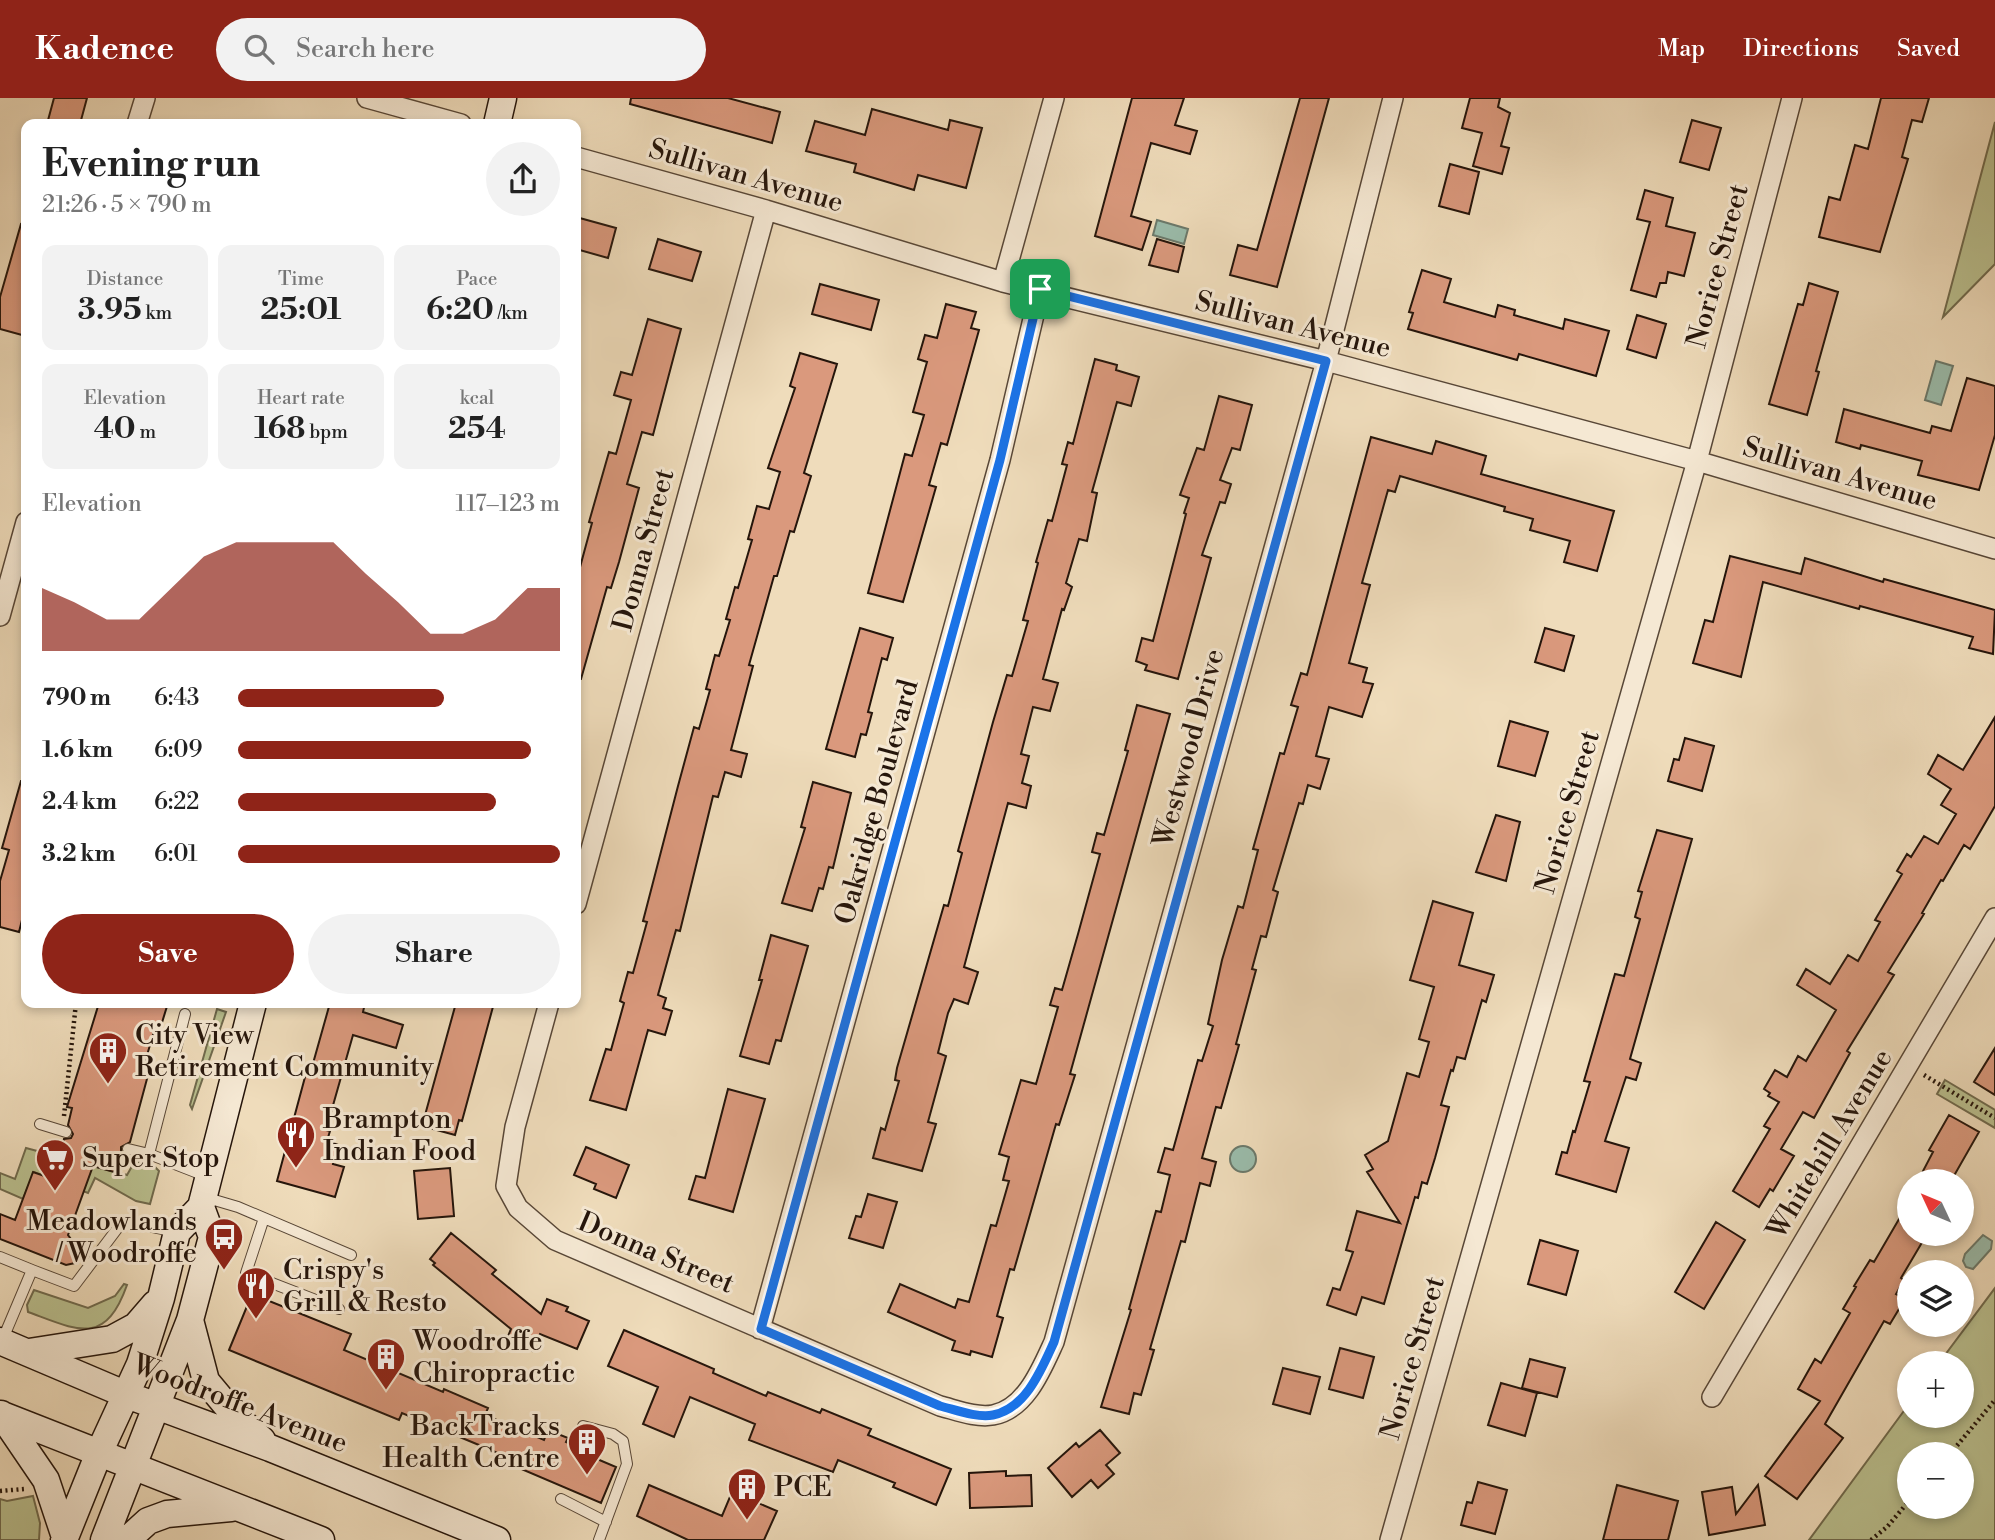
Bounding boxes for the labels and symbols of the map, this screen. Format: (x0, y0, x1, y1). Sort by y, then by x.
street label: Sullivan Avenue (645, 132, 847, 220)
street label: Norice Street (1679, 180, 1757, 352)
pin (1010, 259, 1070, 319)
street label: Sullivan Avenue (1191, 284, 1395, 366)
street label: Sullivan Avenue (1739, 430, 1941, 518)
street label: Donna Street (606, 465, 683, 635)
street label: Westwood Drive (1145, 645, 1232, 852)
street label: Oakridge Boulevard (827, 676, 927, 928)
street label: Norice Street (1528, 726, 1608, 898)
place label: City View Retirement Community (135, 1018, 434, 1085)
building icon: City View Retirement Community (87, 1030, 129, 1085)
street label: Whitehill Avenue (1759, 1043, 1900, 1246)
place label: Brampton Indian Food (322, 1102, 476, 1169)
restaurant icon: Brampton Indian Food (275, 1114, 317, 1169)
supermarket icon: Super Stop (34, 1137, 76, 1192)
place label: Super Stop (82, 1141, 220, 1176)
north arrow (1897, 1169, 1974, 1246)
place label: Meadowlands / Woodroffe (26, 1204, 197, 1271)
street label: Donna Street (572, 1204, 740, 1302)
bus stop icon: Meadowlands / Woodroffe (203, 1216, 245, 1271)
place label: Crispy's Grill & Resto (283, 1253, 447, 1320)
restaurant icon: Crispy's Grill & Resto (235, 1265, 277, 1320)
street label: Norice Street (1373, 1272, 1453, 1444)
place label: Woodroffe Chiropractic (412, 1324, 575, 1391)
building icon: Woodroffe Chiropractic (365, 1336, 407, 1391)
street label: Woodroffe Avenue (127, 1347, 353, 1461)
place label: BackTracks Health Centre (382, 1409, 560, 1476)
building icon: BackTracks Health Centre (566, 1421, 608, 1476)
building icon: PCE (726, 1466, 768, 1521)
place label: PCE (774, 1470, 832, 1505)

